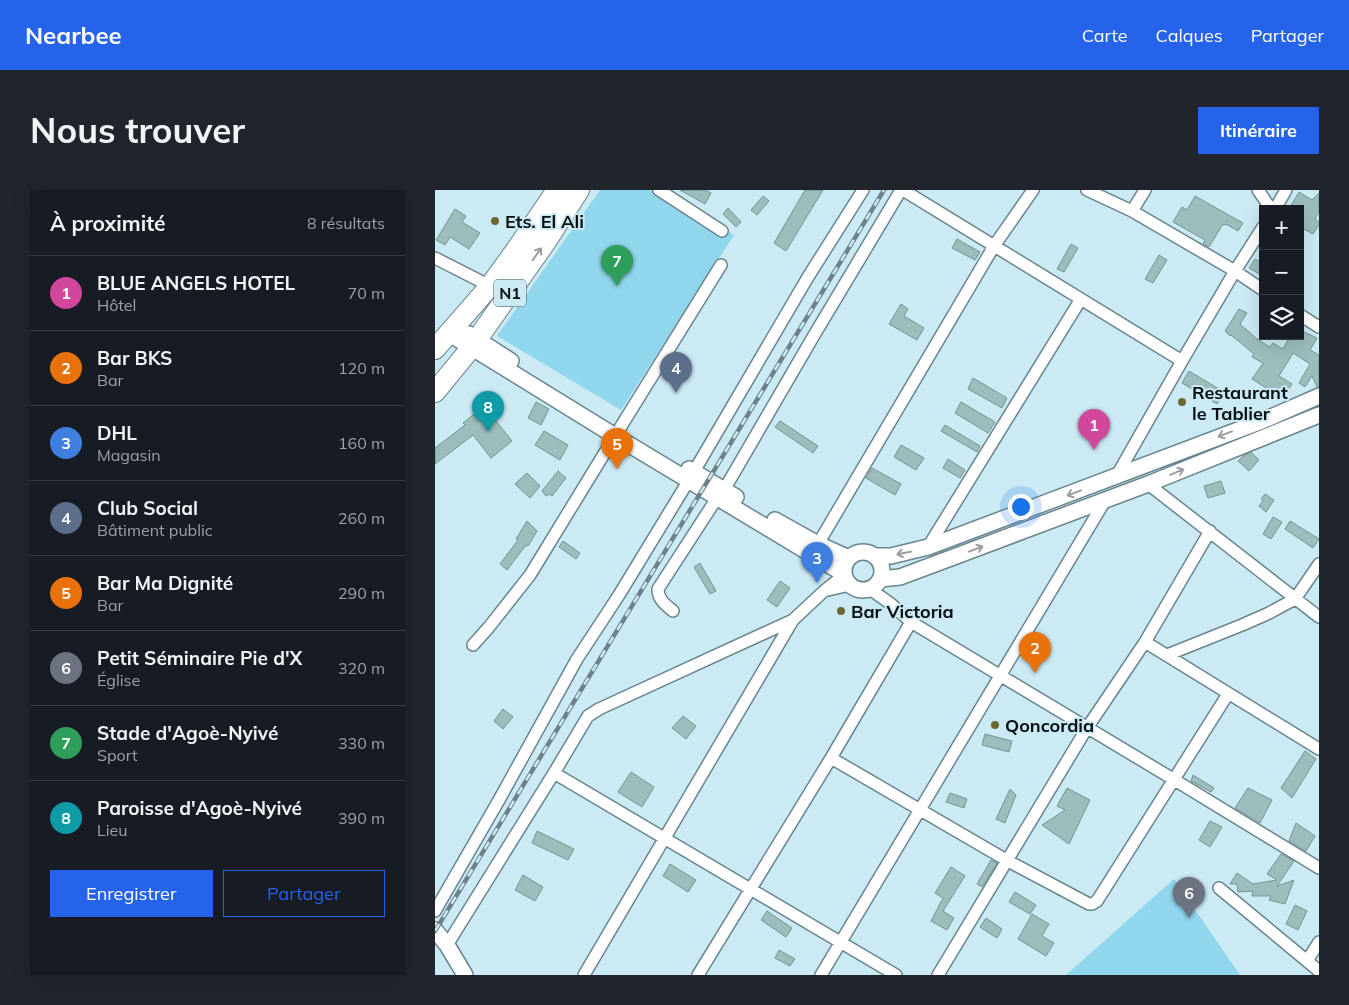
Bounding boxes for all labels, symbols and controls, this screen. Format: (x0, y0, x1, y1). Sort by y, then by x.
text: Nearbee (25, 20, 122, 50)
text: Carte (1082, 24, 1128, 47)
text: Calques (1156, 24, 1223, 47)
text: Partager (1251, 24, 1324, 47)
button: Itinéraire (1198, 107, 1319, 154)
text: Nous trouver (30, 108, 245, 152)
map controls (1259, 205, 1304, 340)
button: + (1259, 205, 1304, 250)
text: À proximité (50, 210, 166, 236)
place label: Ets. El Ali (505, 210, 584, 233)
text: 8 résultats (307, 213, 385, 233)
marker: Ets. El Ali (489, 215, 501, 227)
pin: 7 (601, 245, 633, 286)
one-way arrow (532, 247, 542, 261)
button: − (1259, 250, 1304, 295)
text: BLUE ANGELS HOTEL (97, 271, 295, 295)
road number: N1 (494, 280, 526, 306)
text: 1 (61, 283, 71, 303)
text: 70 m (348, 283, 385, 303)
text: Hôtel (97, 295, 136, 315)
button: layers (1259, 295, 1304, 340)
text: Bar BKS (97, 346, 172, 370)
pin: 4 (660, 352, 692, 393)
text: 2 (61, 358, 71, 378)
text: 120 m (338, 358, 385, 378)
text: Bar (97, 370, 123, 390)
place label: Restaurant le Tablier (1192, 381, 1288, 425)
pin: 8 (472, 391, 504, 432)
marker: Restaurant le Tablier (1176, 396, 1188, 408)
pin: 1 (1078, 409, 1110, 450)
text: DHL (97, 421, 137, 445)
pin: 5 (601, 428, 633, 469)
one-way arrow (1218, 430, 1233, 440)
text: 3 (61, 433, 71, 453)
text: 160 m (338, 433, 385, 453)
text: Magasin (97, 445, 161, 465)
one-way arrow (1169, 467, 1184, 477)
one-way arrow (1066, 489, 1082, 498)
your location (1008, 494, 1034, 520)
text: Club Social (97, 496, 198, 520)
text: 4 (61, 508, 71, 528)
text: 260 m (338, 508, 385, 528)
text: Bâtiment public (97, 520, 213, 540)
pin: 3 (801, 542, 833, 583)
one-way arrow (968, 544, 983, 553)
one-way arrow (897, 549, 913, 558)
text: Bar Ma Dignité (97, 571, 233, 595)
text: 5 (61, 583, 71, 603)
text: 290 m (338, 583, 385, 603)
text: Bar (97, 595, 123, 615)
place label: Bar Victoria (851, 600, 954, 623)
marker: Bar Victoria (835, 605, 847, 617)
pin: 2 (1019, 632, 1051, 673)
text: Petit Séminaire Pie d'X (97, 646, 302, 670)
text: 6 (61, 658, 71, 678)
text: 320 m (338, 658, 385, 678)
text: Église (97, 670, 140, 690)
place label: Qoncordia (1005, 714, 1094, 737)
marker: Qoncordia (989, 719, 1001, 731)
text: Stade d'Agoè-Nyivé (97, 721, 278, 745)
text: 7 (61, 733, 71, 753)
text: 330 m (338, 733, 385, 753)
text: Sport (97, 745, 138, 765)
text: Paroisse d'Agoè-Nyivé (97, 796, 302, 820)
text: 8 (61, 808, 71, 828)
text: 390 m (338, 808, 385, 828)
text: Lieu (97, 820, 127, 840)
button: Enregistrer (50, 870, 213, 917)
button: Partager (223, 870, 385, 917)
pin: 6 (1173, 877, 1205, 918)

